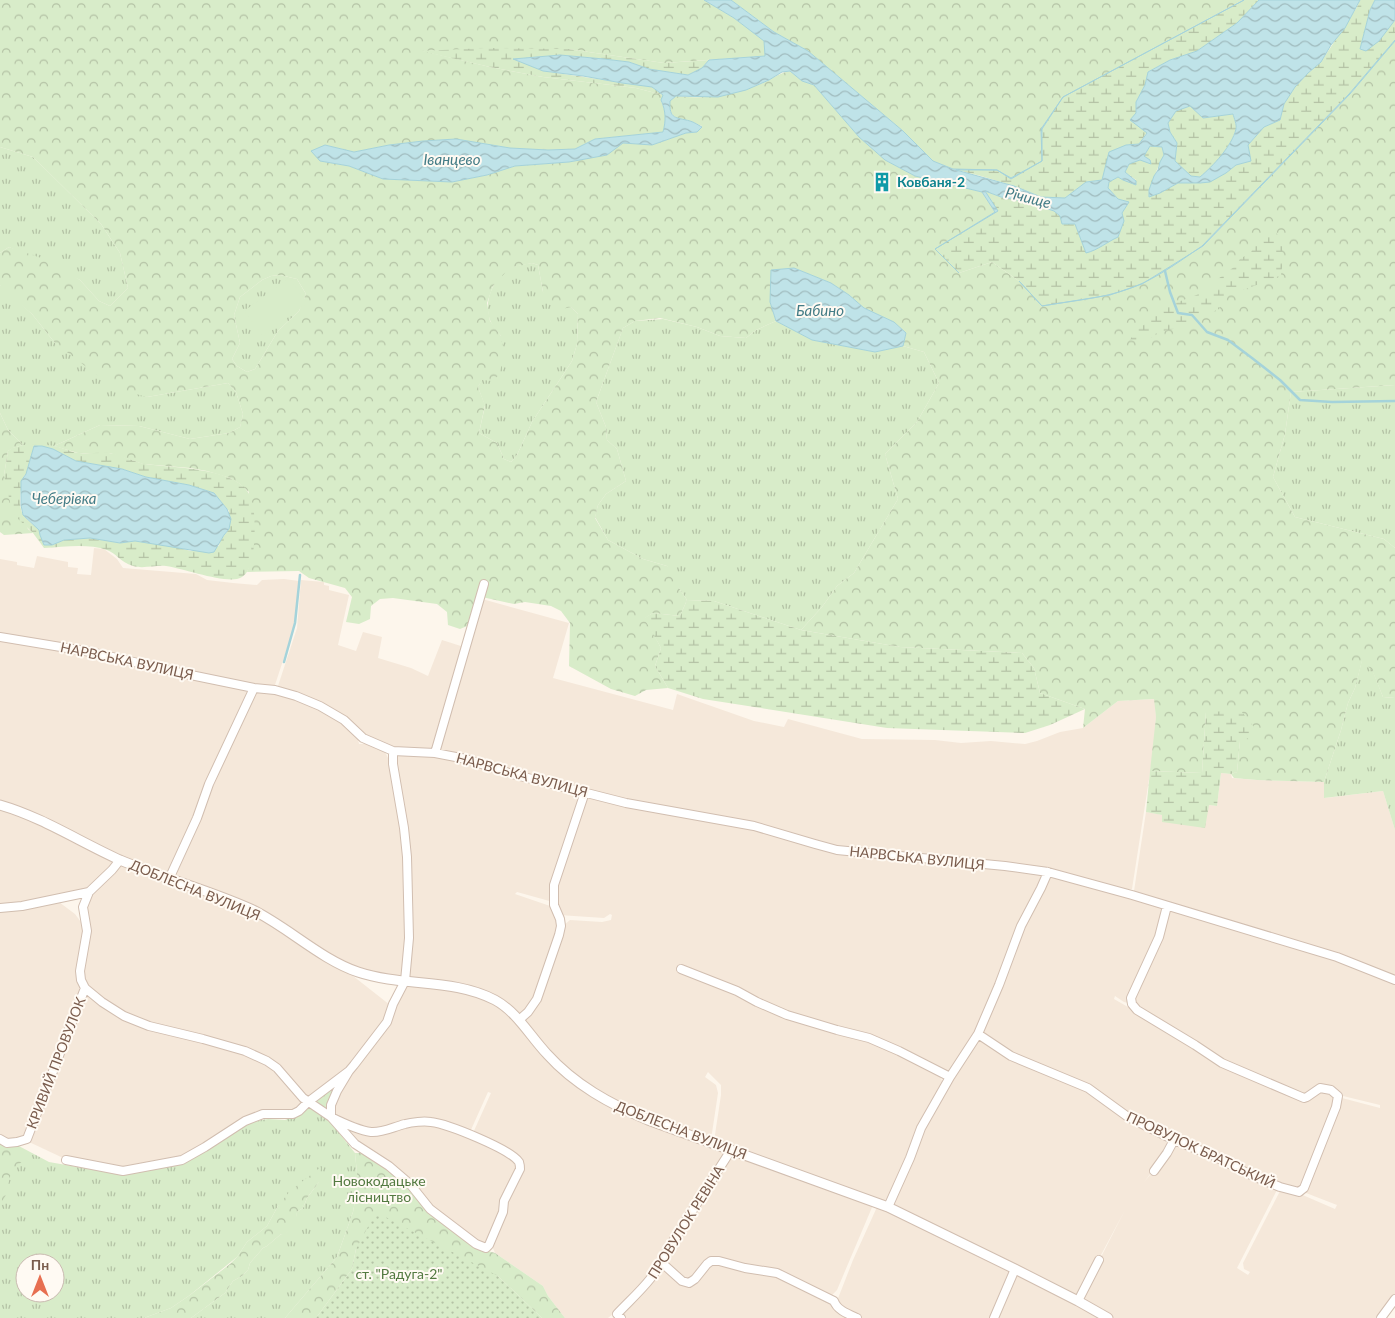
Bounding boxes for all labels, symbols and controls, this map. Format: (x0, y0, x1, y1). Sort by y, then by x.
water label: Іванцево (424, 150, 481, 168)
building icon: Ковбаня-2 (871, 171, 893, 193)
place label: Ковбаня-2 (897, 173, 965, 190)
water label: Річище (1004, 183, 1053, 211)
water label: Бабино (796, 301, 844, 319)
water label: Чеберівка (32, 489, 97, 507)
street label: НАРВСЬКА ВУЛИЦЯ (59, 638, 195, 683)
street label: НАРВСЬКА ВУЛИЦЯ (454, 749, 590, 800)
street label: НАРВСЬКА ВУЛИЦЯ (849, 842, 985, 873)
street label: ДОБЛЕСНА ВУЛИЦЯ (127, 856, 263, 924)
street label: КРИВИЙ ПРОВУЛОК (23, 994, 89, 1131)
street label: ДОБЛЕСНА ВУЛИЦЯ (613, 1097, 749, 1162)
street label: ПРОВУЛОК БРАТСЬКИЙ (1124, 1108, 1278, 1192)
street label: ПРОВУЛОК РЕВІНА (644, 1161, 728, 1282)
park label: Новокодацьке лісництво (332, 1172, 426, 1205)
north arrow (15, 1253, 65, 1303)
text: Пн (31, 1256, 49, 1273)
park label: ст. "Радуга-2" (355, 1265, 443, 1282)

